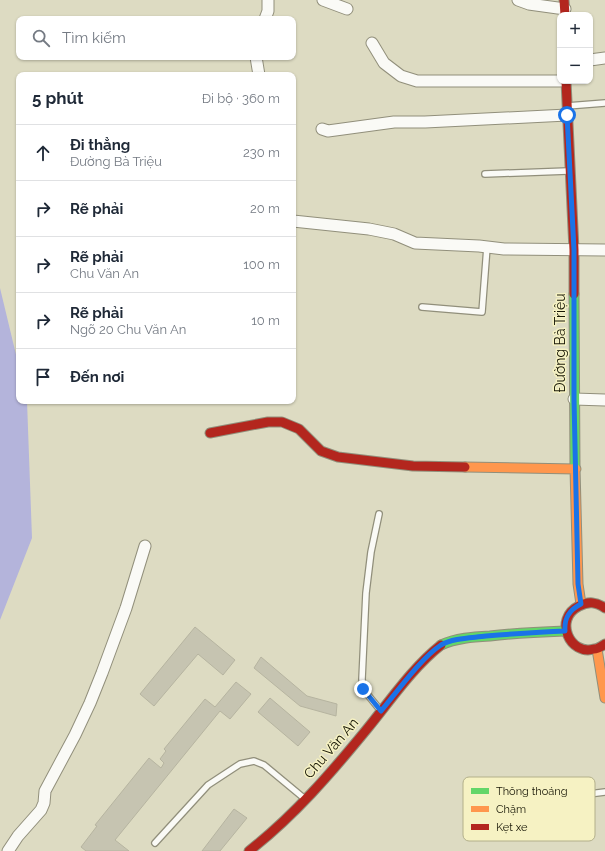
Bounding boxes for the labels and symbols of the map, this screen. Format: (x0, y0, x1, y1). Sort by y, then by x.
route start (558, 106, 576, 124)
street label: Đường Bà Triệu (552, 293, 568, 393)
route end (354, 680, 372, 698)
street label: Chu Văn An (301, 715, 361, 781)
legend (463, 777, 595, 841)
text: Thông thoáng (496, 785, 568, 798)
text: Chậm (496, 803, 526, 816)
text: Kẹt xe (496, 821, 528, 834)

